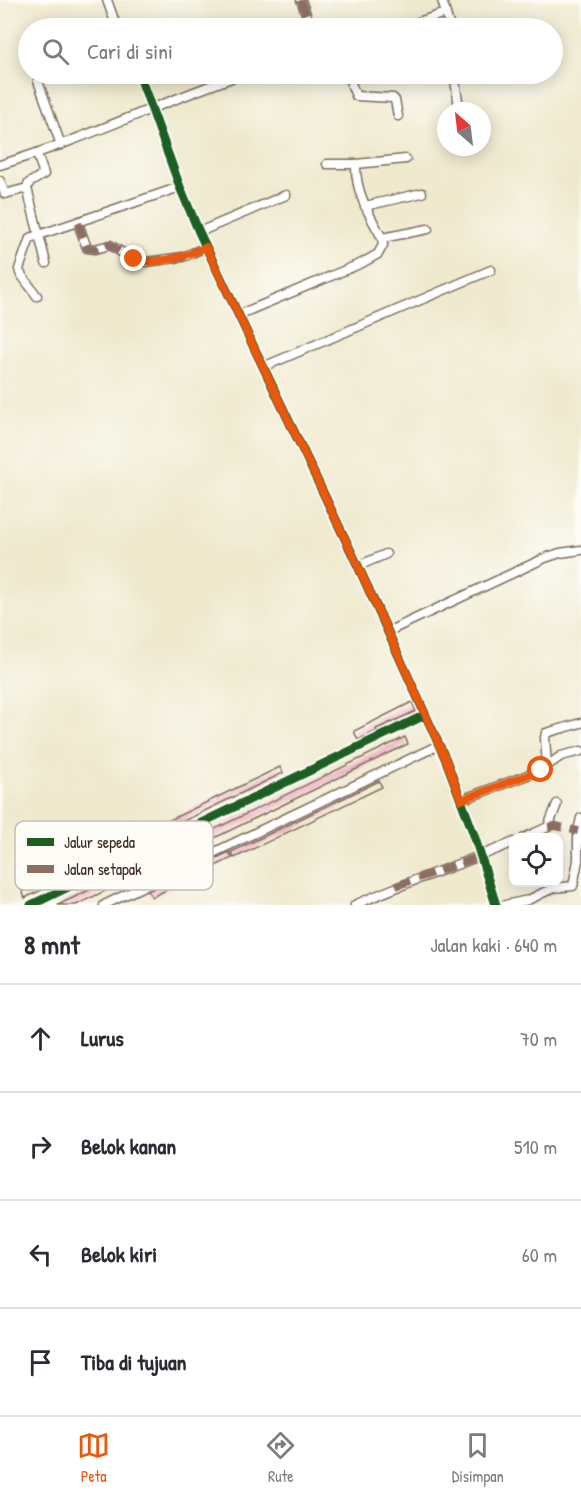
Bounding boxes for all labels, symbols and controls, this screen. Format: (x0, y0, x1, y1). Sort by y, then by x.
search box (18, 18, 563, 84)
icon: search (39, 35, 72, 68)
text: Cari di sini (87, 36, 173, 66)
north arrow (437, 102, 491, 156)
route end (120, 245, 146, 271)
route start (527, 756, 553, 782)
legend (15, 821, 213, 890)
text: Jalur sepeda (64, 831, 135, 853)
map controls (509, 833, 563, 887)
button: locate (509, 833, 563, 887)
text: Jalan setapak (64, 858, 142, 880)
text: 8 mnt (24, 927, 80, 962)
text: Jalan kaki · 640 m (430, 931, 557, 958)
icon: ahead (24, 1022, 57, 1055)
text: Lurus (81, 1023, 124, 1053)
text: 70 m (520, 1025, 557, 1052)
icon: right (24, 1130, 57, 1163)
text: Belok kanan (81, 1131, 176, 1161)
text: 510 m (514, 1133, 557, 1160)
icon: left (24, 1238, 57, 1271)
text: Belok kiri (81, 1239, 157, 1269)
text: 60 m (522, 1241, 557, 1268)
icon: arrive (24, 1346, 57, 1379)
text: Tiba di tujuan (81, 1347, 186, 1377)
tab: Peta (77, 1429, 110, 1487)
tab: Rute (264, 1429, 297, 1487)
tab: Disimpan (452, 1429, 504, 1487)

